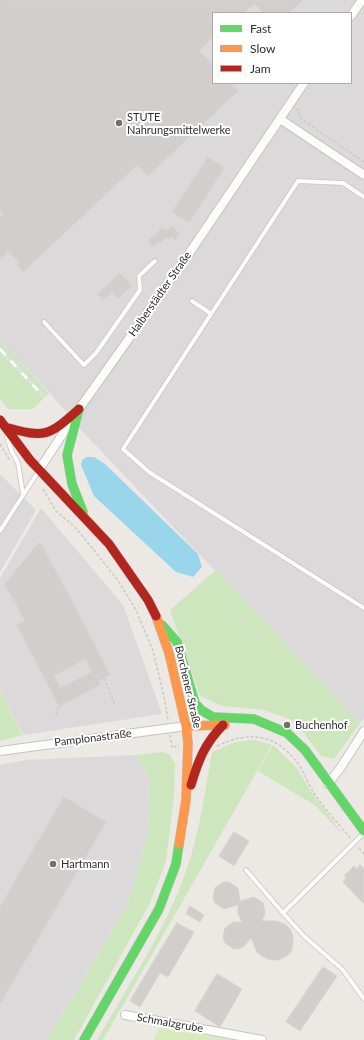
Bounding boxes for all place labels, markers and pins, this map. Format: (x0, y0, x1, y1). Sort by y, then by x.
place label: STUTE Nahrungsmittelwerke (127, 110, 231, 136)
marker: STUTE Nahrungsmittelwerke (114, 118, 124, 128)
place label: Buchenhof (295, 718, 348, 732)
marker: Buchenhof (282, 720, 292, 730)
place label: Hartmann (61, 857, 109, 871)
marker: Hartmann (48, 859, 58, 869)

